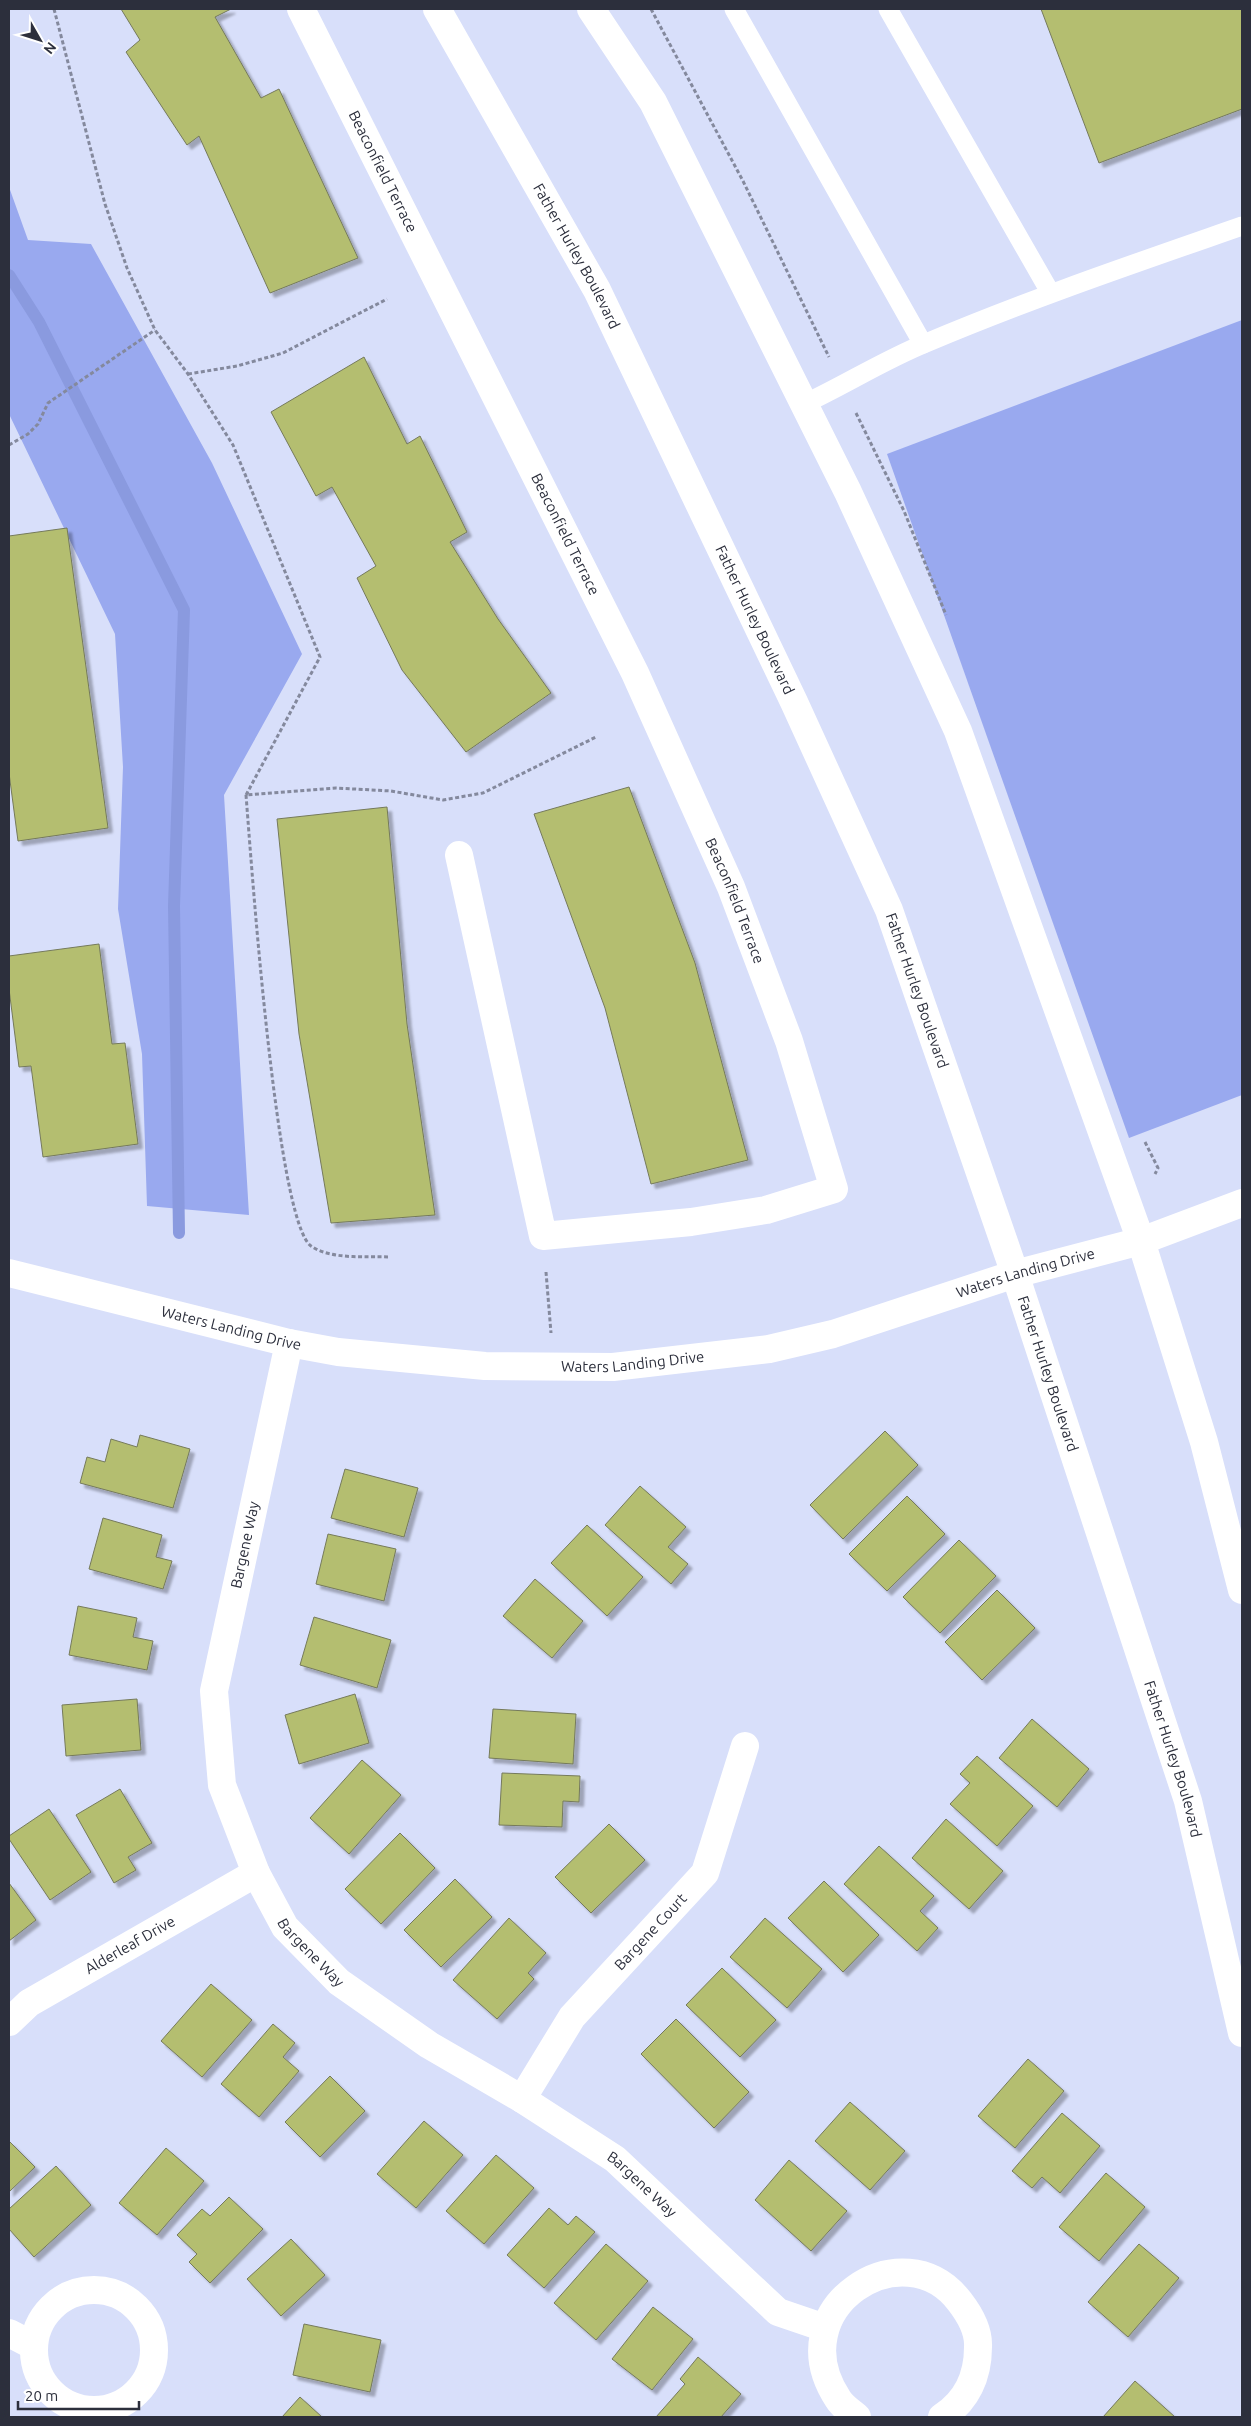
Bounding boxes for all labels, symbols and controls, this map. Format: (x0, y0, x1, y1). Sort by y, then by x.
north arrow (15, 15, 65, 65)
text: N (41, 39, 60, 57)
street label: Beaconfield Terrace (346, 108, 421, 235)
street label: Father Hurley Boulevard (530, 180, 623, 332)
street label: Beaconfield Terrace (528, 470, 603, 598)
street label: Father Hurley Boulevard (712, 542, 798, 697)
street label: Beaconfield Terrace (702, 835, 768, 966)
street label: Father Hurley Boulevard (883, 911, 952, 1070)
street label: Waters Landing Drive (954, 1244, 1097, 1301)
street label: Father Hurley Boulevard (1015, 1294, 1082, 1454)
street label: Waters Landing Drive (160, 1302, 303, 1353)
street label: Waters Landing Drive (561, 1348, 705, 1375)
street label: Bargene Way (227, 1500, 262, 1590)
street label: Father Hurley Boulevard (1141, 1678, 1205, 1839)
street label: Bargene Court (611, 1890, 690, 1973)
street label: Alderleaf Drive (82, 1912, 178, 1977)
street label: Bargene Way (274, 1915, 348, 1990)
street label: Bargene Way (604, 2147, 680, 2220)
scale bar (18, 2378, 139, 2410)
text: 20 m (25, 2387, 58, 2404)

